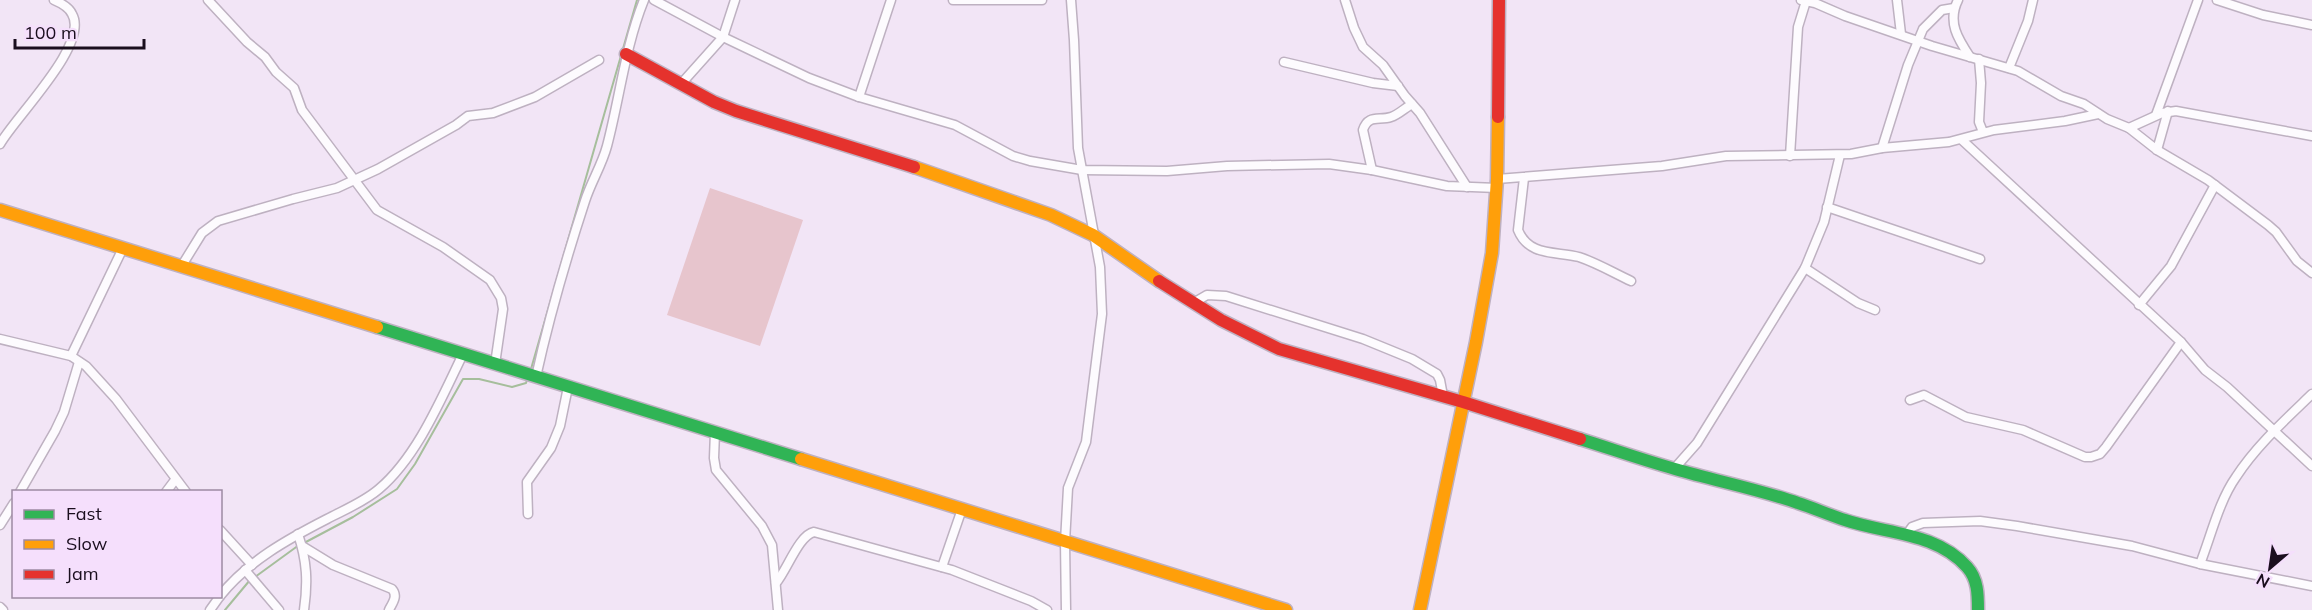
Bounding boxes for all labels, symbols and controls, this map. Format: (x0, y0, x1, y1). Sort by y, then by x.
scale bar (15, 12, 144, 50)
text: 100 m (24, 21, 77, 44)
legend (12, 490, 222, 598)
text: Fast (66, 502, 102, 525)
text: Slow (66, 532, 108, 555)
north arrow (2240, 538, 2300, 598)
text: Jam (66, 562, 99, 585)
text: N (2253, 569, 2273, 593)

